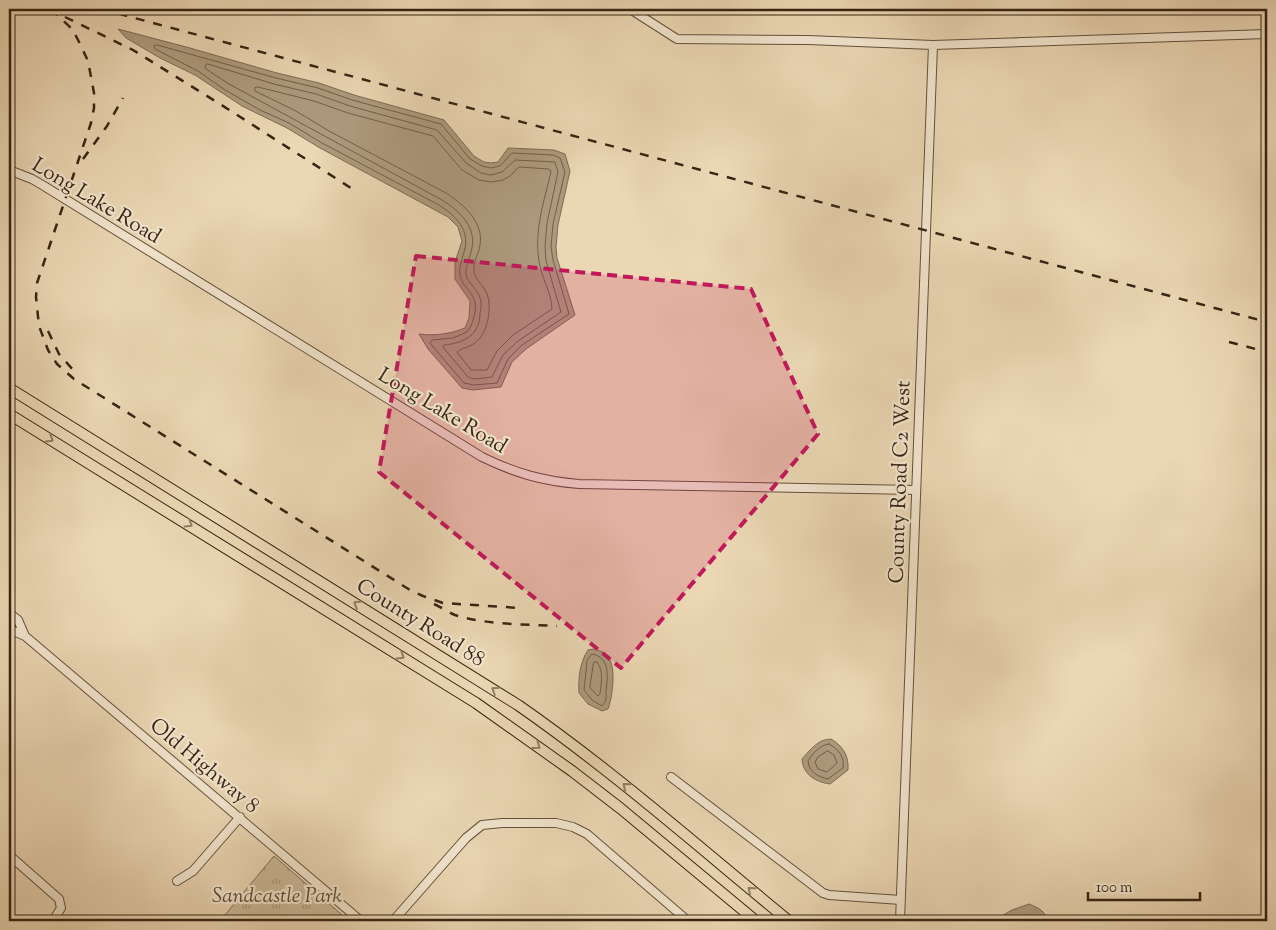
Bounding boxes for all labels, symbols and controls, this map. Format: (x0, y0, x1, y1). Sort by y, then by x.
street label: Long Lake Road (26, 151, 166, 252)
street label: Long Lake Road (372, 361, 512, 462)
street label: County Road C2 West (882, 380, 920, 584)
one-way arrow (45, 432, 54, 442)
one-way arrow (183, 518, 192, 528)
street label: County Road 88 (350, 572, 490, 675)
one-way arrow (354, 601, 363, 611)
one-way arrow (396, 650, 405, 659)
one-way arrow (492, 687, 501, 696)
street label: Old Highway 8 (142, 712, 265, 821)
one-way arrow (531, 740, 540, 748)
one-way arrow (623, 783, 632, 792)
scale bar (1088, 870, 1201, 902)
text: 100 m (1096, 878, 1133, 899)
park label: Sandcastle Park (212, 882, 343, 912)
one-way arrow (748, 887, 757, 896)

